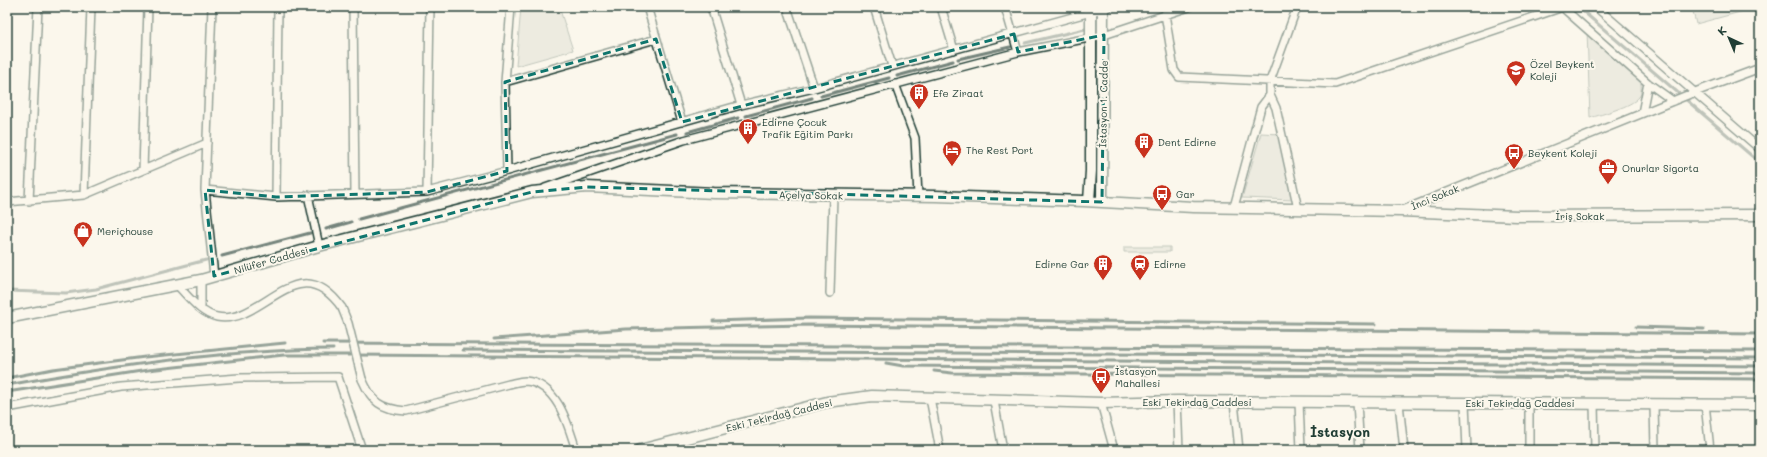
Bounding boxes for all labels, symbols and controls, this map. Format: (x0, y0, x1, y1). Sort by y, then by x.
north arrow (1709, 18, 1749, 58)
text: K (1714, 23, 1730, 38)
place label: Özel Beykent Koleji (1530, 57, 1594, 83)
school or university icon: Özel Beykent Koleji (1505, 59, 1527, 87)
street label: İstasyon 1. Cadde (1095, 60, 1111, 148)
building icon: Efe Ziraat (908, 82, 930, 110)
place label: Efe Ziraat (933, 86, 984, 100)
place label: Edirne Çocuk Trafik Eğitim Parkı (762, 115, 853, 141)
building icon: Edirne Çocuk Trafik Eğitim Parkı (737, 117, 759, 145)
building icon: Dent Edirne (1133, 131, 1155, 159)
place label: Dent Edirne (1158, 135, 1216, 149)
hotel icon: The Rest Port (941, 139, 963, 167)
bus stop icon: Beykent Koleji (1503, 142, 1525, 170)
place label: The Rest Port (966, 143, 1033, 157)
place label: Beykent Koleji (1528, 146, 1597, 160)
office icon: Onurlar Sigorta (1597, 157, 1619, 185)
place label: Onurlar Sigorta (1622, 161, 1699, 175)
street label: İnci Sokak (1409, 181, 1461, 213)
bus stop icon: Gar (1151, 183, 1173, 211)
street label: Açelya Sokak (779, 187, 843, 203)
place label: Gar (1176, 187, 1195, 201)
street label: İriş Sokak (1556, 209, 1604, 223)
shop icon: Meriçhouse (72, 220, 94, 248)
place label: Meriçhouse (97, 224, 153, 238)
street label: Nilüfer Caddesi (232, 243, 310, 277)
building icon: Edirne Gar (1092, 253, 1114, 281)
station icon: Edirne (1129, 253, 1151, 281)
place label: Edirne Gar (1035, 257, 1089, 271)
place label: Edirne (1154, 257, 1186, 271)
place label: İstasyon Mahallesi (1115, 364, 1160, 390)
bus stop icon: İstasyon Mahallesi (1090, 366, 1112, 394)
street label: Eski Tekirdağ Caddesi (724, 395, 834, 435)
street label: Eski Tekirdağ Caddesi (1142, 395, 1252, 409)
street label: Eski Tekirdağ Caddesi (1465, 396, 1575, 410)
district label: İstasyon (1310, 422, 1370, 441)

